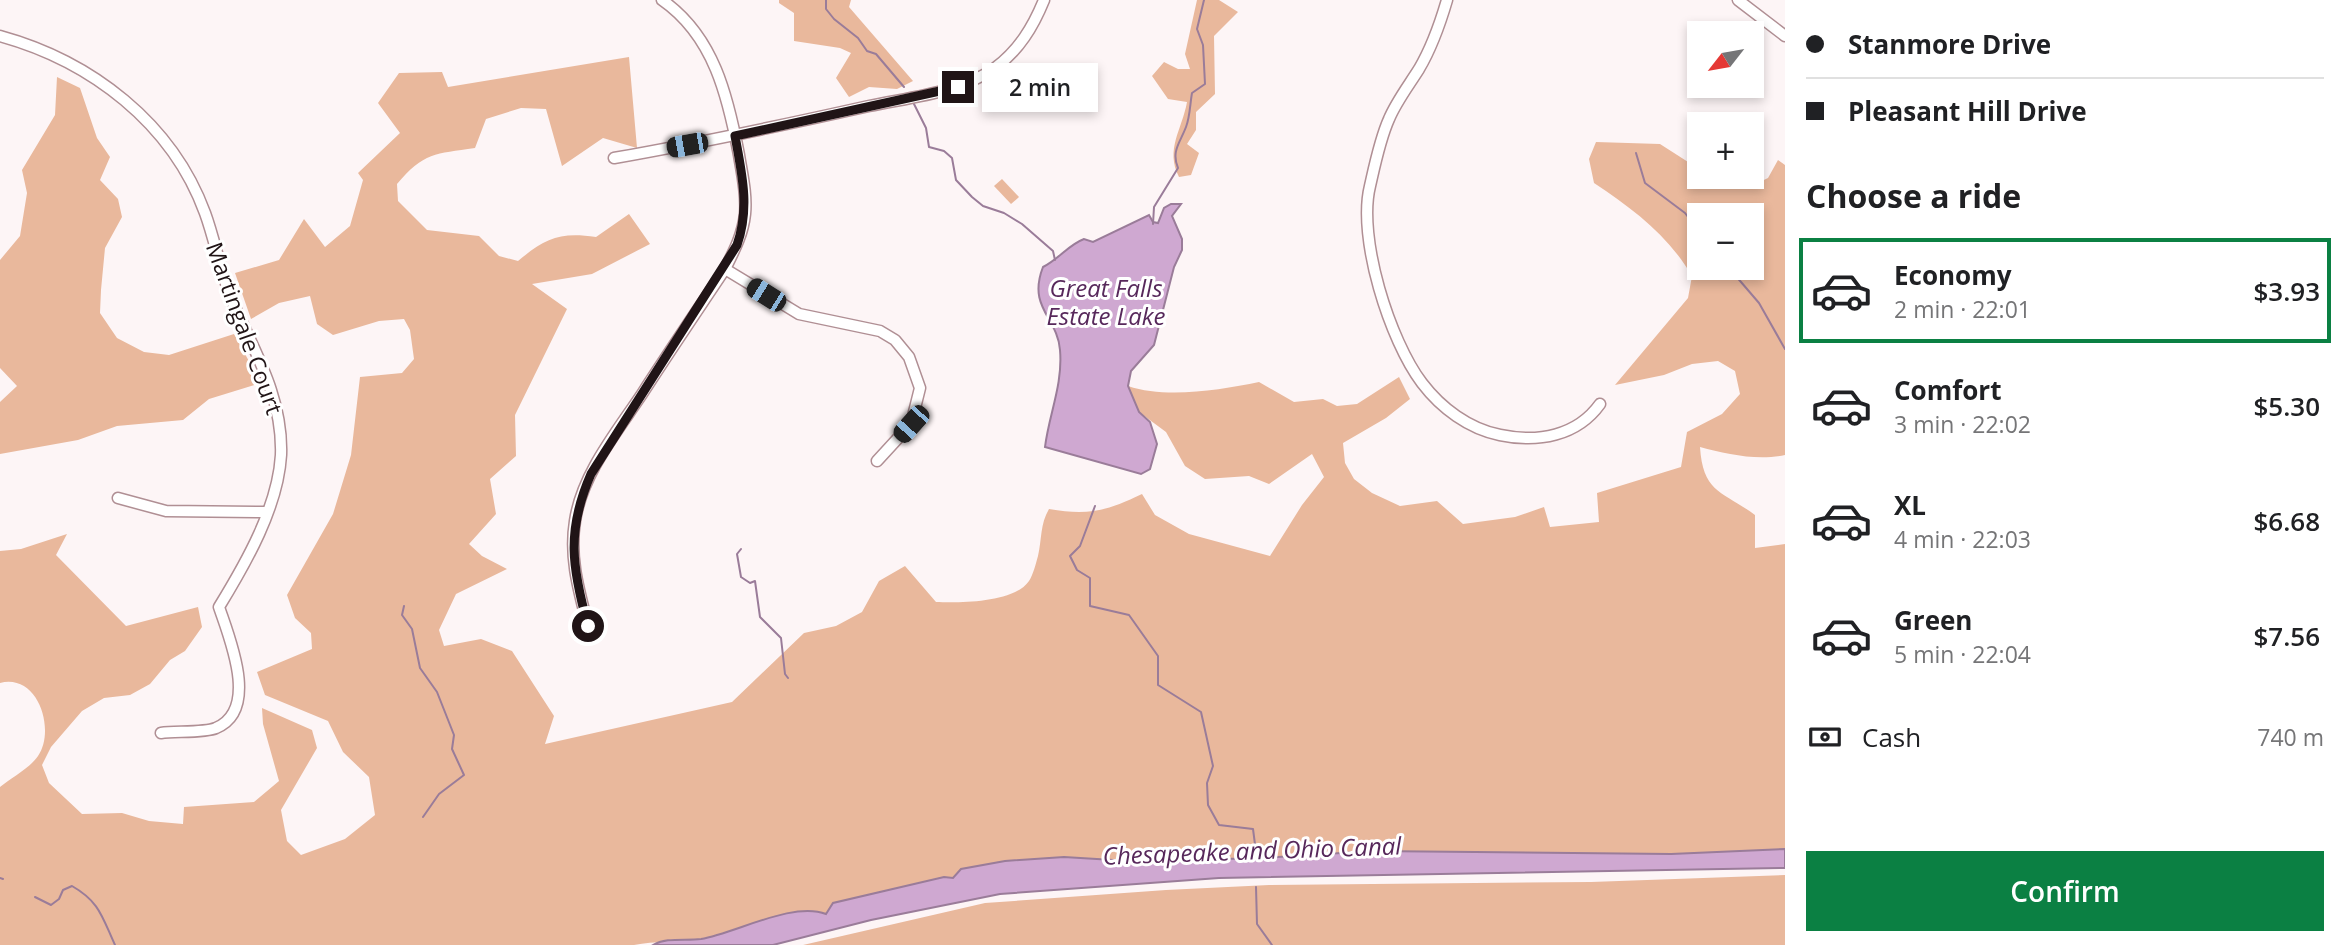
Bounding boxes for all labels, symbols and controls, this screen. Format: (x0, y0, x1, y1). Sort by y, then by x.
north arrow (1687, 21, 1764, 98)
map controls (1687, 21, 1764, 280)
text: Stanmore Drive (1848, 26, 2051, 62)
callout: 2 min (982, 62, 1098, 112)
route end (942, 71, 974, 103)
text: 2 min (1009, 71, 1071, 103)
text: Pleasant Hill Drive (1848, 93, 2087, 129)
button: + (1687, 112, 1764, 189)
car (665, 131, 710, 159)
text: Choose a ride (1806, 174, 2021, 217)
button: − (1687, 203, 1764, 280)
street label: Martingale Court (199, 238, 291, 418)
text: Economy (1894, 257, 2012, 293)
icon: car (1810, 259, 1873, 322)
water label: Great Falls Estate Lake (1046, 271, 1166, 332)
text: $3.93 (2253, 273, 2320, 309)
car (743, 275, 790, 315)
text: 2 min · 22:01 (1894, 293, 2031, 325)
text: Comfort (1894, 372, 2001, 408)
icon: car (1810, 374, 1873, 437)
text: $5.30 (2253, 388, 2320, 424)
car (890, 401, 933, 447)
text: 3 min · 22:02 (1894, 408, 2031, 440)
text: XL (1894, 487, 1926, 523)
icon: car (1810, 489, 1873, 552)
text: $6.68 (2253, 503, 2320, 539)
text: 4 min · 22:03 (1894, 523, 2031, 555)
text: Green (1894, 602, 1972, 638)
icon: car (1810, 604, 1873, 667)
route start (572, 610, 604, 642)
text: $7.56 (2253, 618, 2320, 654)
text: 5 min · 22:04 (1894, 638, 2031, 670)
icon: cash (1806, 718, 1844, 756)
text: Cash (1862, 719, 1921, 755)
text: 740 m (2257, 721, 2324, 753)
water label: Chesapeake and Ohio Canal (1102, 828, 1403, 872)
button: Confirm (1806, 851, 2324, 931)

